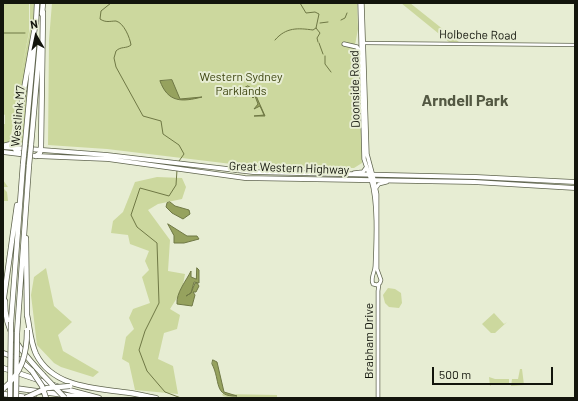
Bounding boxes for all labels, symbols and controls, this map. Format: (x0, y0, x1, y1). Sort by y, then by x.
north arrow (16, 16, 56, 56)
text: N (29, 17, 39, 31)
street label: Holbeche Road (439, 27, 517, 43)
street label: Doonside Road (347, 50, 363, 128)
park label: Western Sydney Parklands (200, 70, 282, 98)
street label: Westlink M7 (8, 85, 28, 147)
district label: Arndell Park (422, 91, 508, 111)
street label: Great Western Highway (229, 159, 349, 177)
street label: Brabham Drive (362, 303, 376, 379)
scale bar (434, 359, 555, 385)
text: 500 m (439, 367, 471, 381)

